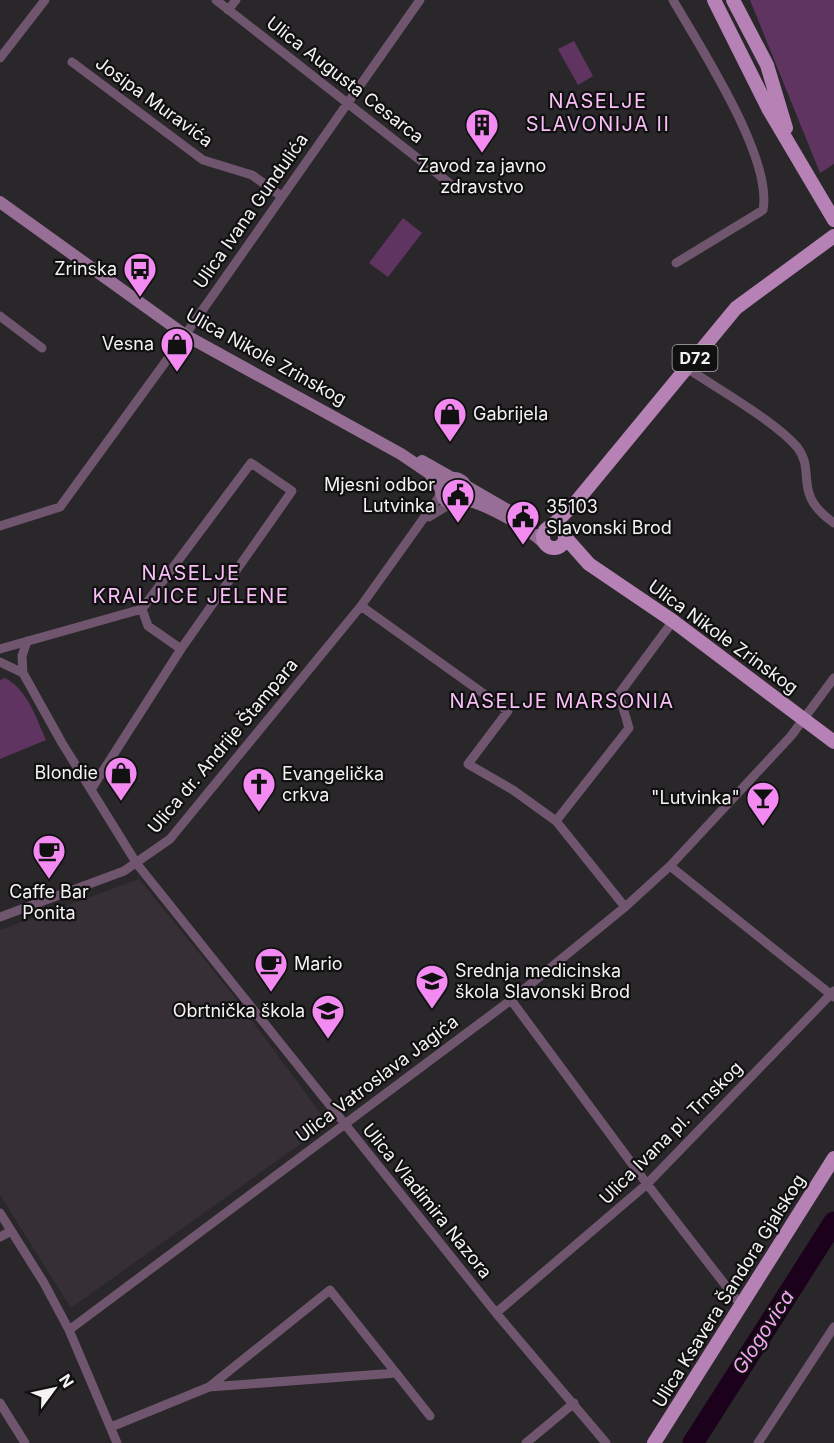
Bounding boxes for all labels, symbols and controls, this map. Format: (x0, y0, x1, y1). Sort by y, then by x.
street label: Ulica Augusta Cesarca (263, 12, 428, 147)
street label: Josipa Muravića (92, 52, 217, 151)
district label: NASELJE SLAVONIJA II (526, 89, 670, 136)
building icon: Zavod za javno zdravstvo (464, 107, 500, 154)
street label: Ulica Ivana Gundulića (189, 129, 312, 292)
place label: Zavod za javno zdravstvo (418, 155, 546, 197)
bus stop icon: Zrinska (122, 251, 158, 298)
place label: Zrinska (54, 258, 117, 279)
street label: Ulica Nikole Zrinskog (182, 304, 350, 409)
shop icon: Vesna (159, 326, 195, 373)
place label: Vesna (102, 333, 154, 354)
road number: D72 (672, 345, 718, 371)
shop icon: Gabrijela (432, 396, 468, 443)
place label: Gabrijela (473, 403, 548, 424)
place label: Mjesni odbor Lutvinka (324, 474, 435, 516)
public building icon: Mjesni odbor Lutvinka (440, 477, 476, 524)
place label: 35103 Slavonski Brod (546, 496, 672, 538)
public building icon: 35103 Slavonski Brod (505, 499, 541, 546)
district label: NASELJE KRALJICE JELENE (93, 561, 289, 608)
street label: Ulica Nikole Zrinskog (644, 575, 802, 698)
street label: Ulica dr. Andrije Štampara (143, 653, 302, 837)
district label: NASELJE MARSONIA (449, 689, 675, 713)
shop icon: Blondie (103, 755, 139, 802)
place label: Blondie (35, 762, 98, 783)
place label: Evangelička crkva (282, 763, 384, 805)
church icon: Evangelička crkva (241, 766, 277, 813)
bar icon: "Lutvinka" (745, 780, 781, 827)
place label: "Lutvinka" (651, 787, 740, 808)
cafe icon: Caffe Bar Ponita (31, 833, 67, 880)
place label: Caffe Bar Ponita (9, 881, 89, 923)
cafe icon: Mario (253, 946, 289, 993)
place label: Mario (294, 953, 343, 974)
place label: Srednja medicinska škola Slavonski Brod (455, 960, 630, 1002)
school or university icon: Srednja medicinska škola Slavonski Brod (414, 963, 450, 1010)
school or university icon: Obrtnička škola (310, 993, 346, 1040)
place label: Obrtnička škola (173, 1000, 305, 1021)
street label: Ulica Vatroslava Jagića (291, 1011, 462, 1146)
street label: Ulica Ivana pl. Trnskog (595, 1057, 746, 1208)
street label: Ulica Vladimira Nazora (358, 1119, 496, 1282)
street label: Ulica Ksavera Šandora Gjalskog (647, 1170, 809, 1411)
water label: Glogovica (727, 1285, 799, 1379)
north arrow (24, 1359, 84, 1419)
text: N (55, 1370, 78, 1391)

